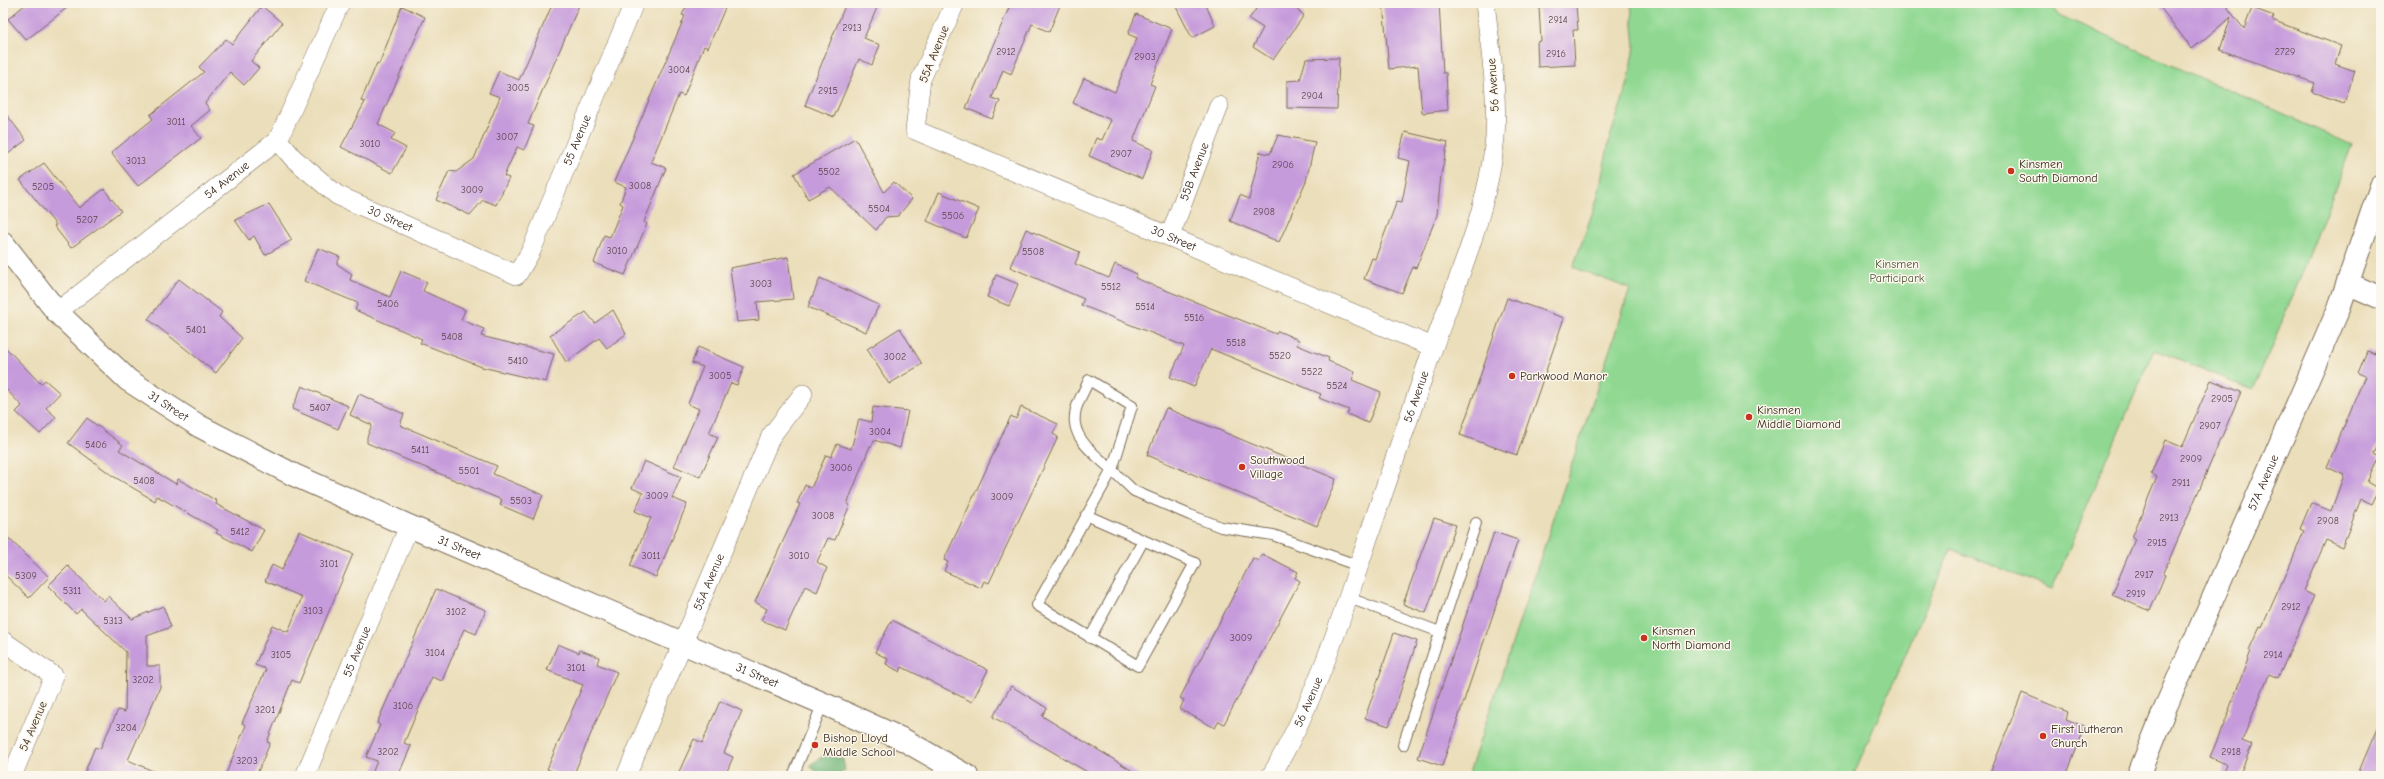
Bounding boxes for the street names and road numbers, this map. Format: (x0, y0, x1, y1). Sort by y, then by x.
street label: 55A Avenue (916, 23, 952, 85)
street label: 56 Avenue (1484, 58, 1502, 112)
street label: 55 Avenue (560, 112, 594, 167)
street label: 55B Avenue (1177, 140, 1212, 202)
street label: 54 Avenue (201, 158, 252, 202)
street label: 30 Street (366, 203, 415, 235)
street label: 30 Street (1149, 223, 1199, 254)
street label: 56 Avenue (1401, 369, 1431, 424)
street label: 31 Street (146, 388, 191, 425)
street label: 57A Avenue (2245, 452, 2281, 513)
street label: 31 Street (436, 532, 483, 563)
street label: 55A Avenue (690, 551, 727, 613)
street label: 55 Avenue (340, 624, 374, 679)
street label: 31 Street (734, 660, 781, 691)
street label: 56 Avenue (1291, 675, 1325, 729)
street label: 54 Avenue (16, 699, 50, 753)

